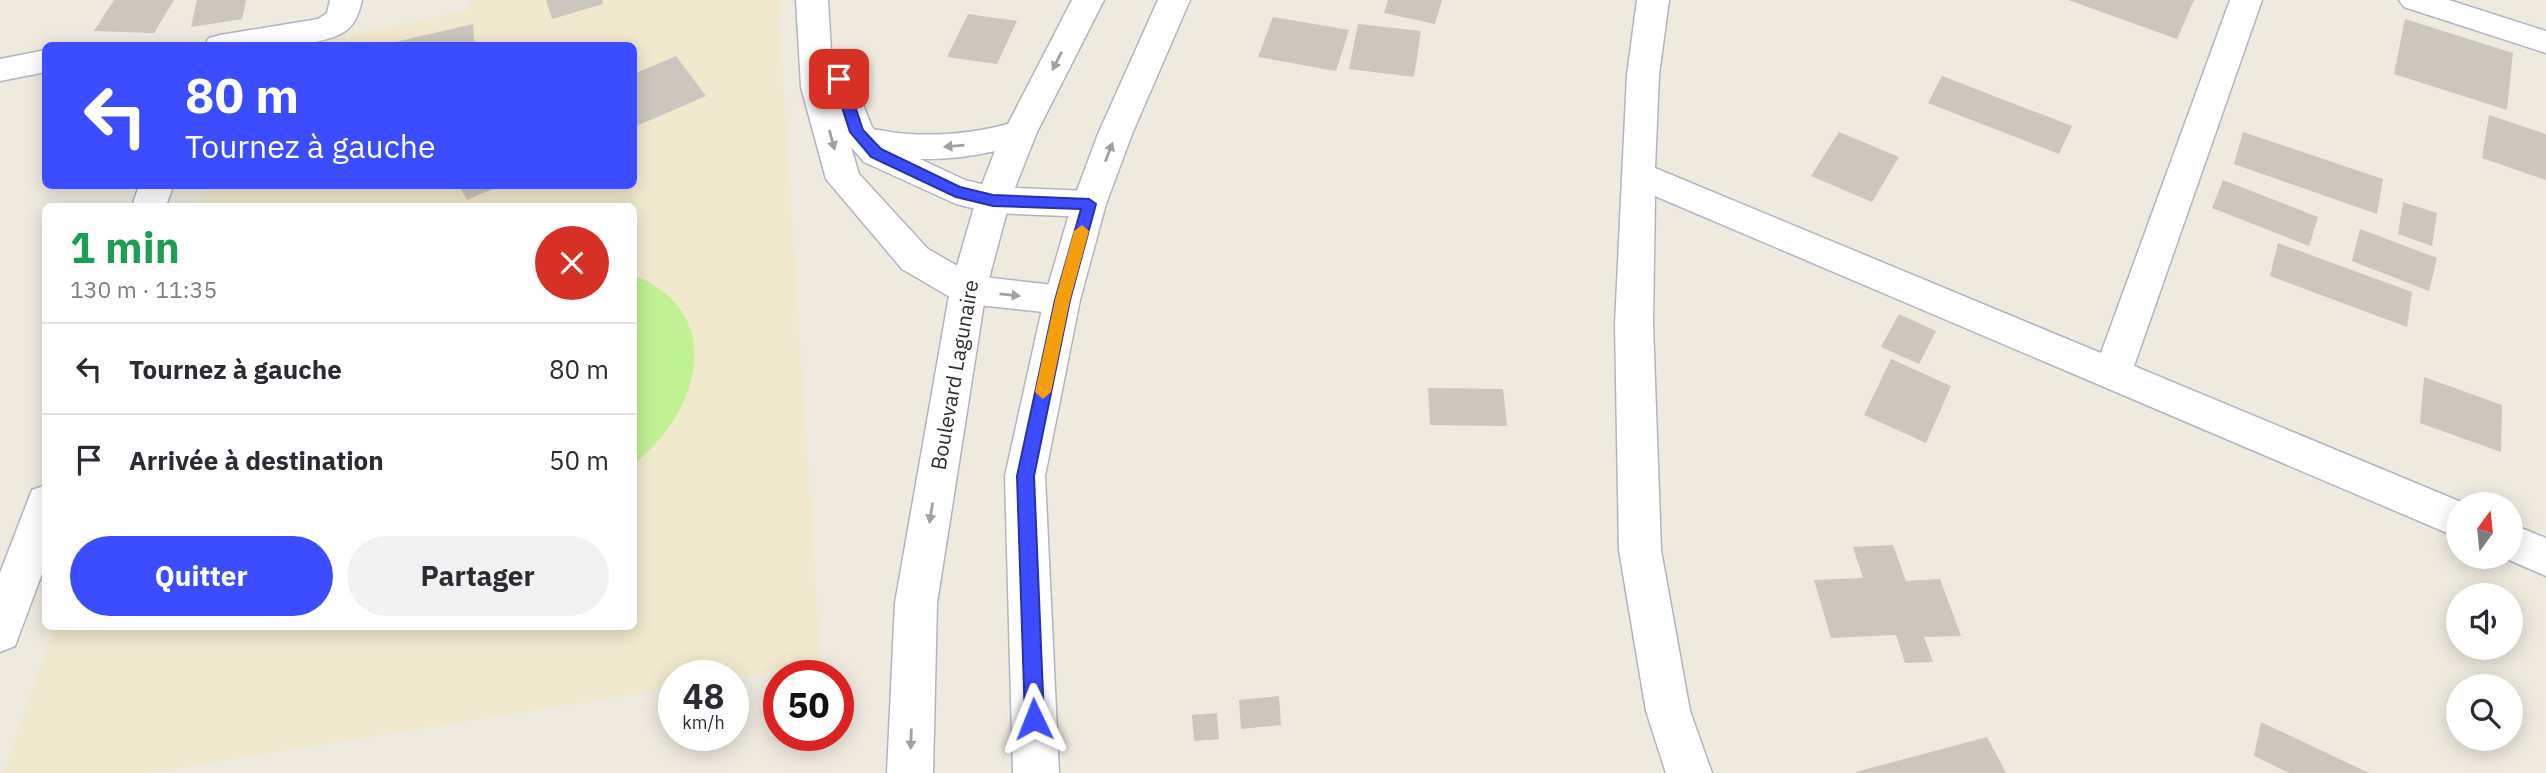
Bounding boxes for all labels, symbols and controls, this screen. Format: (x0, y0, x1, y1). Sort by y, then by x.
pin (809, 49, 869, 109)
one-way arrow (1051, 51, 1062, 71)
icon: arrive (820, 60, 858, 98)
text: 80 m (185, 63, 299, 126)
icon: left (70, 70, 161, 161)
text: Tournez à gauche (185, 125, 436, 167)
one-way arrow (827, 129, 838, 151)
one-way arrow (943, 141, 965, 152)
one-way arrow (1103, 142, 1114, 163)
text: 1 min (70, 220, 180, 275)
button: close (535, 226, 609, 300)
text: 130 m · 11:35 (70, 274, 217, 304)
street label: Boulevard Lagunaire (923, 277, 985, 472)
one-way arrow (999, 289, 1021, 300)
icon: left (70, 350, 108, 388)
text: Tournez à gauche (129, 352, 342, 386)
text: 80 m (549, 352, 609, 386)
icon: arrive (70, 441, 108, 479)
text: Arrivée à destination (129, 443, 384, 477)
text: 50 m (549, 443, 609, 477)
north arrow (2446, 492, 2524, 569)
map controls (2446, 492, 2523, 751)
one-way arrow (925, 502, 936, 524)
button: Quitter (70, 536, 333, 616)
button: Partager (347, 536, 609, 616)
button: sound (2446, 583, 2523, 660)
speed limit sign: 50 (763, 660, 854, 751)
text: 48 (682, 673, 725, 719)
button: search (2446, 674, 2523, 751)
position arrow (997, 682, 1071, 756)
text: km/h (682, 711, 725, 734)
one-way arrow (905, 728, 917, 750)

